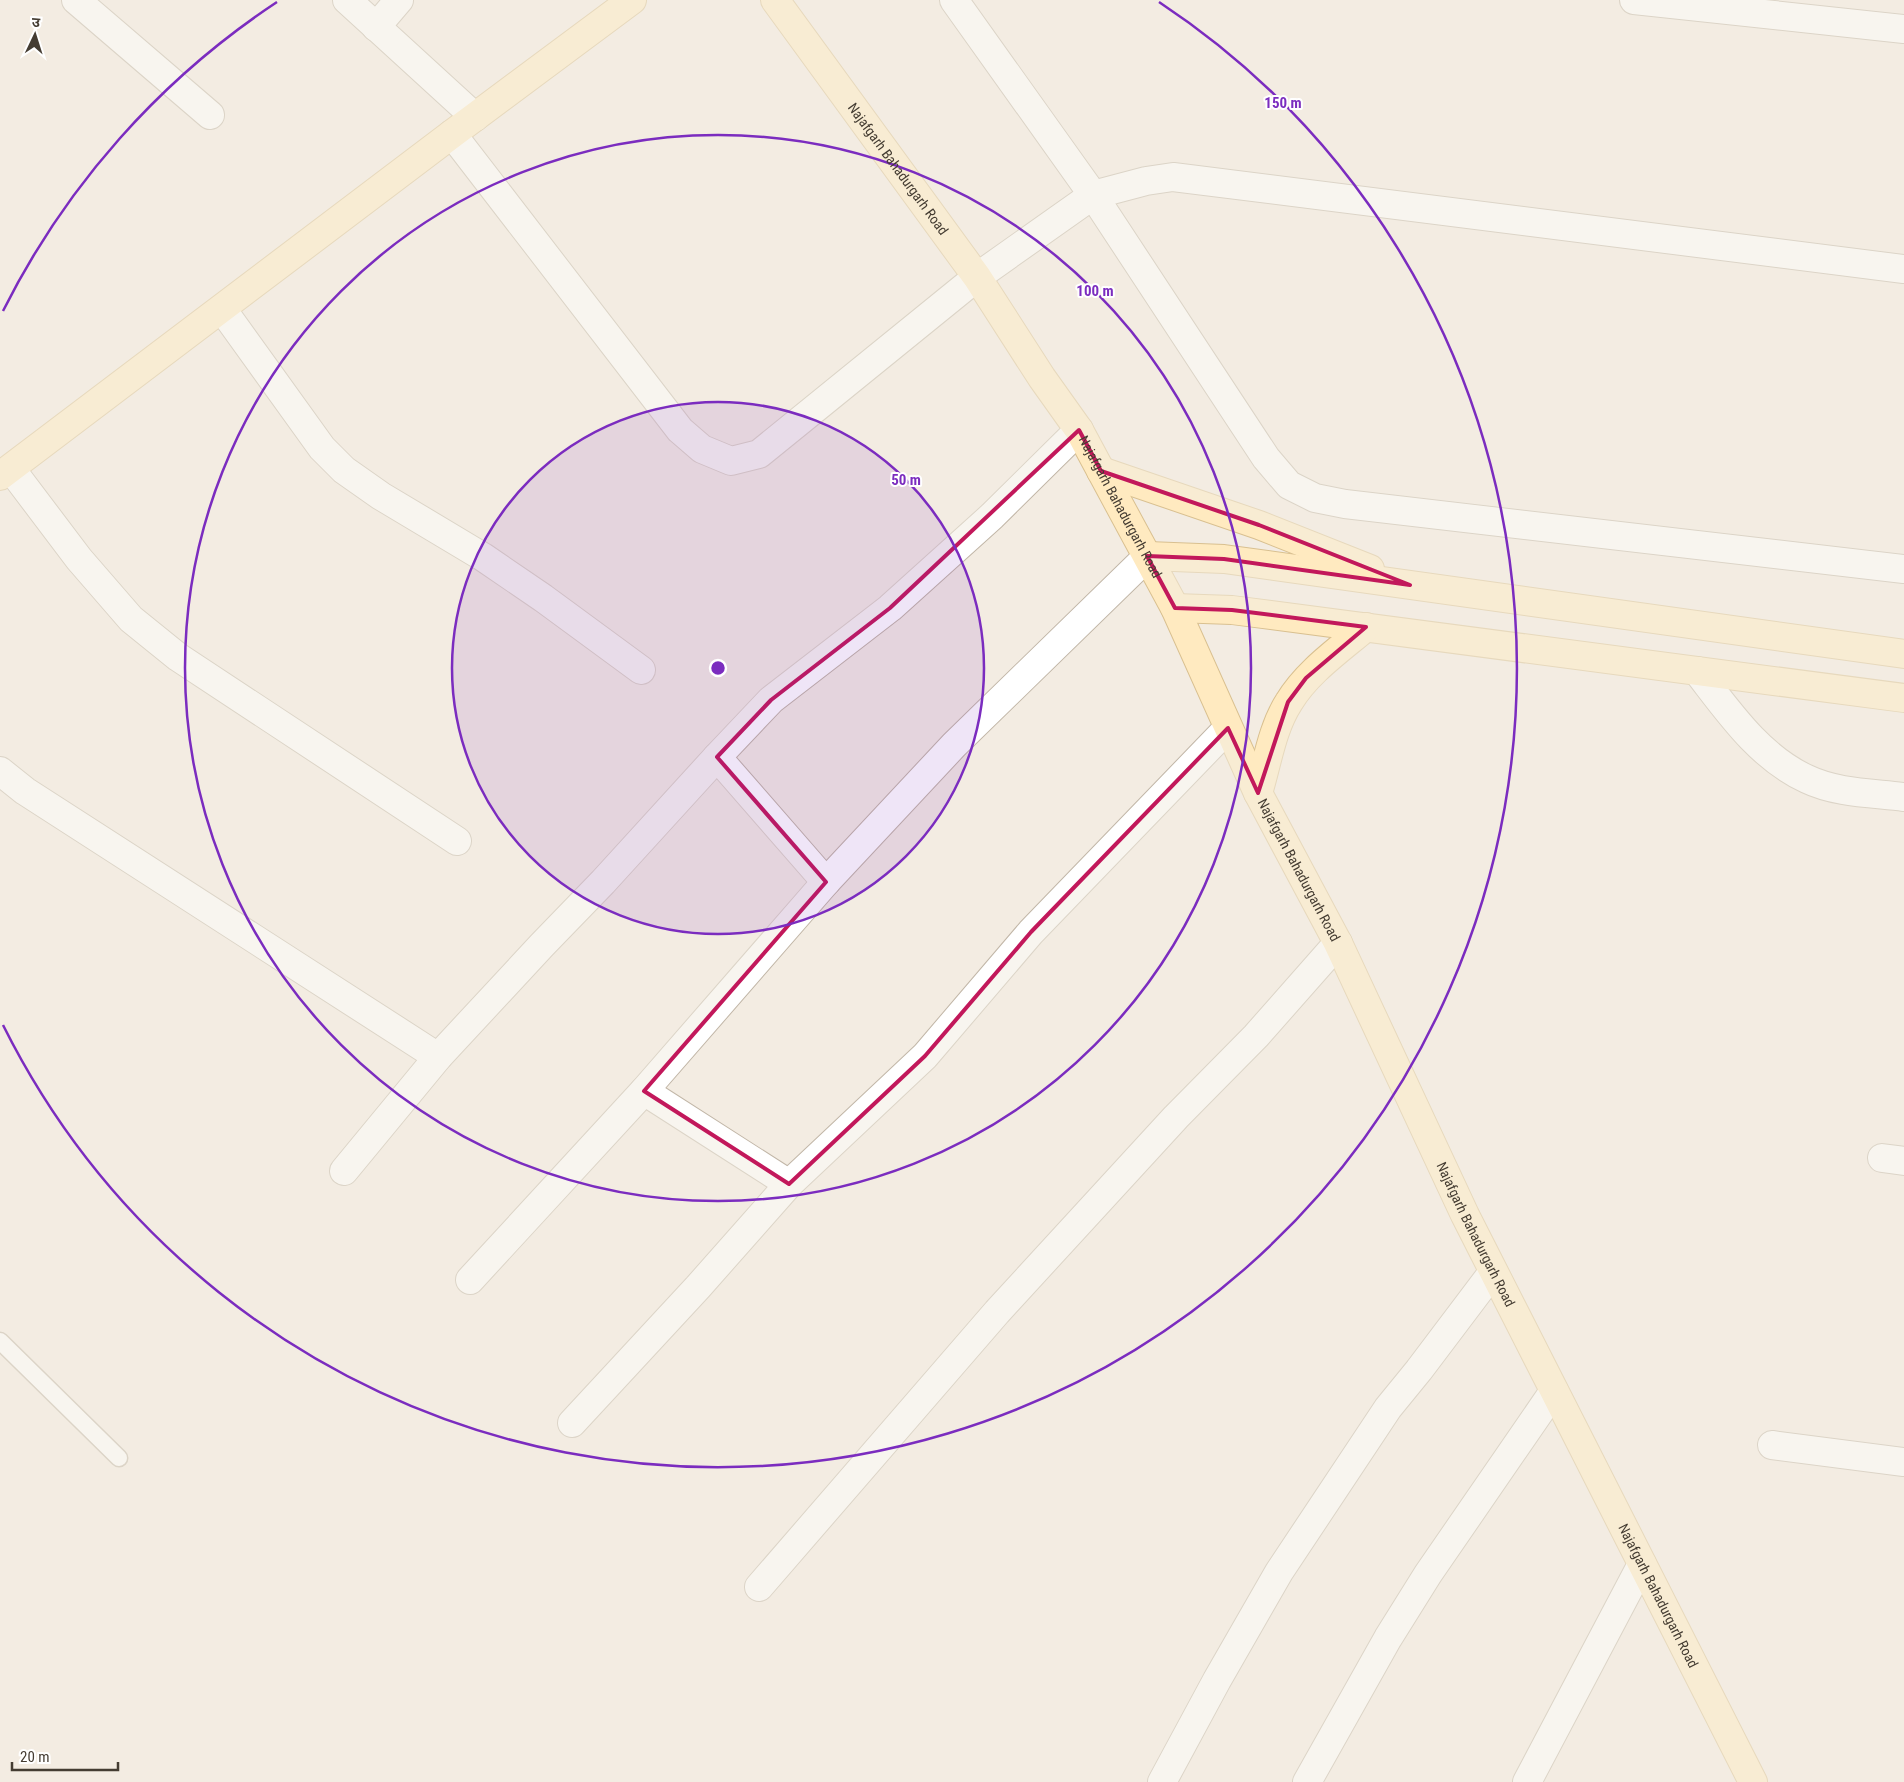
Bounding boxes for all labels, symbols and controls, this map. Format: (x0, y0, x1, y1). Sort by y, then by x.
north arrow (10, 10, 60, 60)
text: उ (31, 14, 41, 30)
text: 150 m (1264, 94, 1302, 112)
street label: Najafgarh Bahadurgarh Road (845, 100, 951, 238)
text: 100 m (1076, 282, 1114, 300)
street label: Najafgarh Bahadurgarh Road (1076, 433, 1165, 581)
text: 50 m (891, 471, 921, 489)
centre of rings (709, 659, 727, 677)
street label: Najafgarh Bahadurgarh Road (1255, 796, 1344, 944)
street label: Najafgarh Bahadurgarh Road (1433, 1159, 1518, 1309)
street label: Najafgarh Bahadurgarh Road (1615, 1521, 1702, 1670)
scale bar (12, 1740, 119, 1772)
text: 20 m (20, 1748, 50, 1766)

